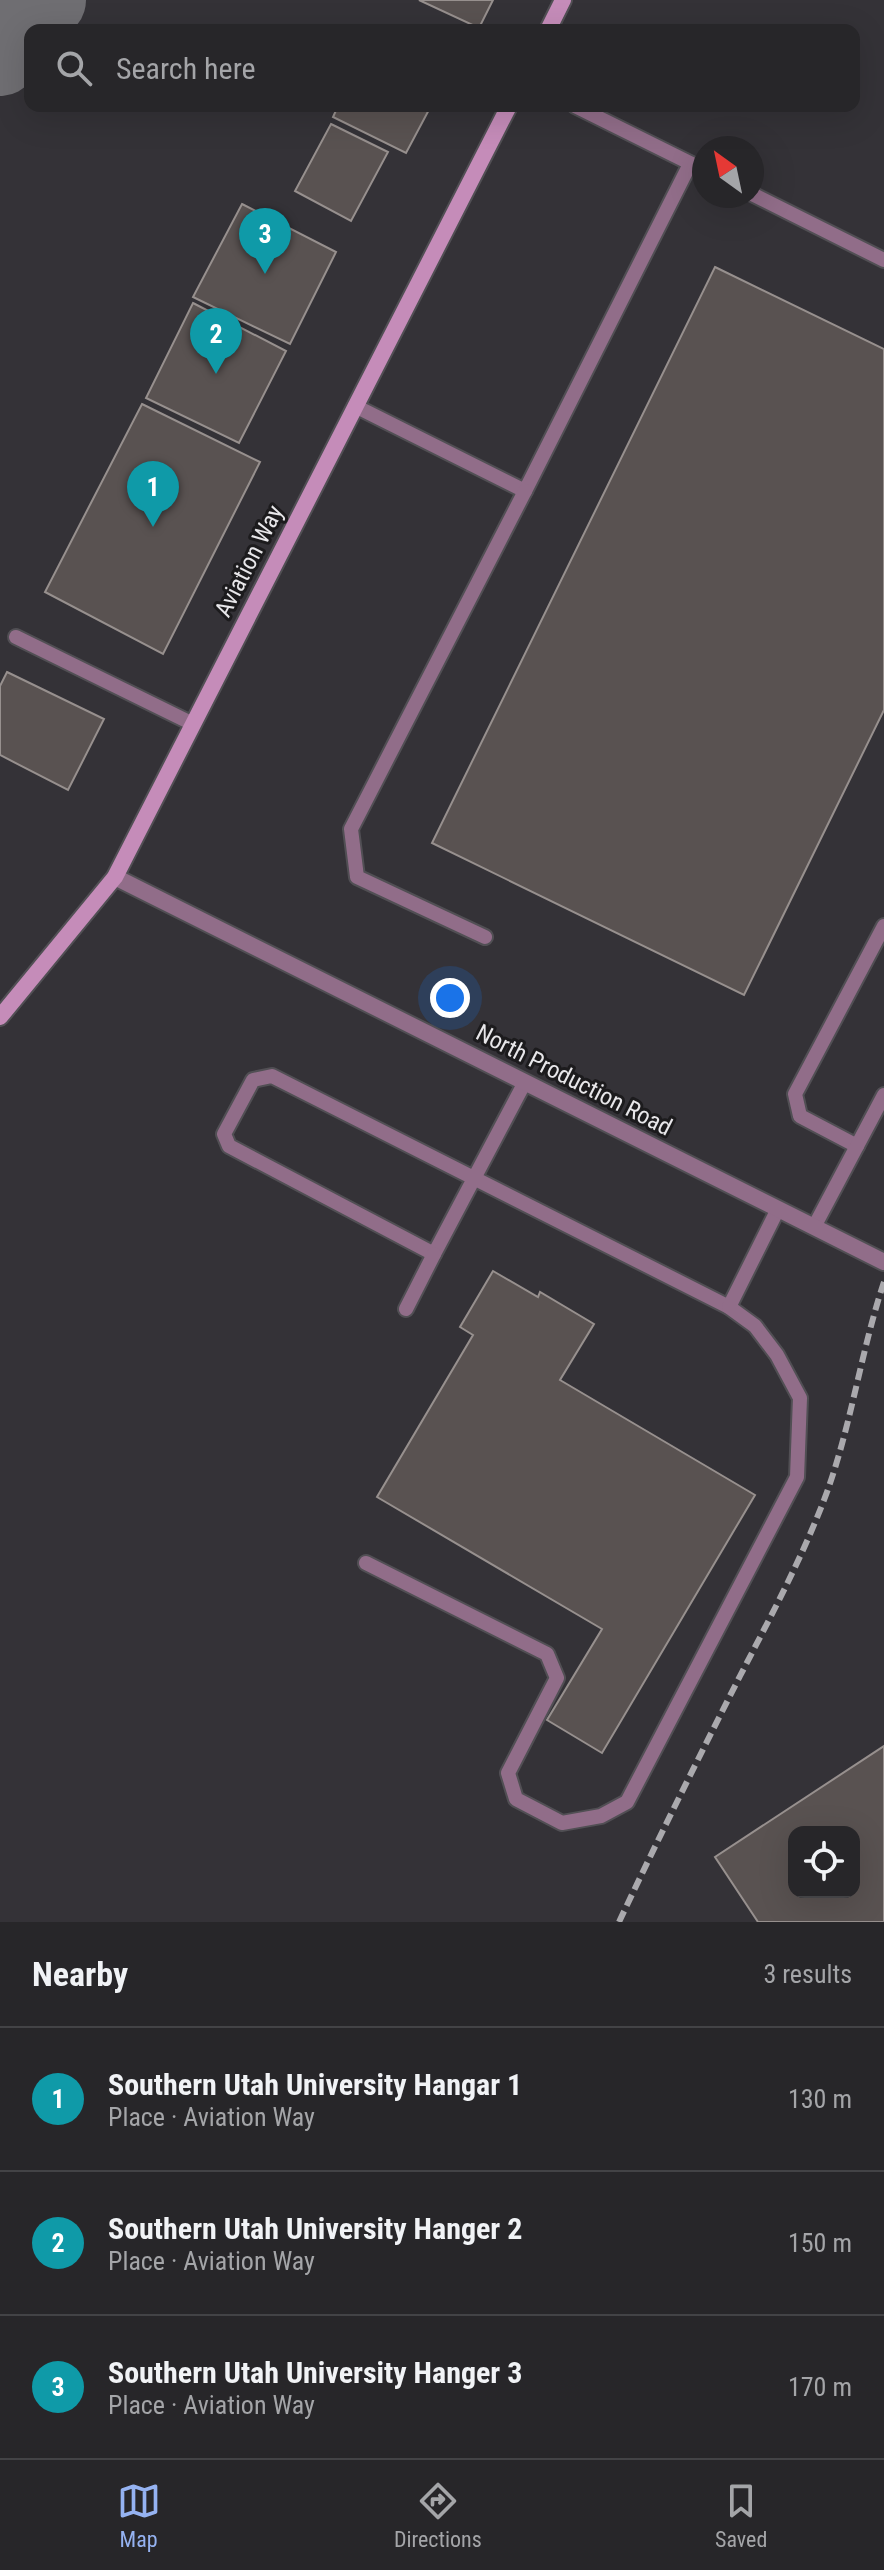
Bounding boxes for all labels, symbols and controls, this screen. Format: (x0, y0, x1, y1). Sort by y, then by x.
search box (24, 24, 860, 112)
icon: search (52, 46, 96, 90)
text: Search here (116, 51, 256, 86)
north arrow (692, 136, 764, 208)
pin: 3 (239, 208, 291, 274)
pin: 2 (190, 308, 242, 374)
pin: 1 (127, 461, 179, 527)
street label: Aviation Way (209, 501, 289, 621)
your location (430, 978, 470, 1018)
street label: North Production Road (471, 1018, 677, 1142)
map controls (788, 1826, 860, 1898)
button: locate (788, 1826, 860, 1898)
text: Nearby (32, 1954, 128, 1994)
text: 3 results (763, 1959, 852, 1989)
text: Southern Utah University Hangar 1 (108, 2067, 522, 2102)
text: 1 (51, 2084, 65, 2114)
text: 130 m (788, 2084, 852, 2114)
text: Place · Aviation Way (108, 2102, 315, 2132)
text: Southern Utah University Hanger 2 (108, 2211, 522, 2246)
text: 2 (51, 2228, 65, 2258)
text: 150 m (788, 2228, 852, 2258)
text: Place · Aviation Way (108, 2246, 315, 2276)
text: Southern Utah University Hanger 3 (108, 2355, 522, 2390)
text: 3 (51, 2372, 65, 2402)
text: 170 m (788, 2372, 852, 2402)
text: Place · Aviation Way (108, 2390, 315, 2420)
tab: Map (117, 2479, 161, 2552)
tab: Directions (394, 2479, 482, 2552)
tab: Saved (715, 2479, 767, 2552)

